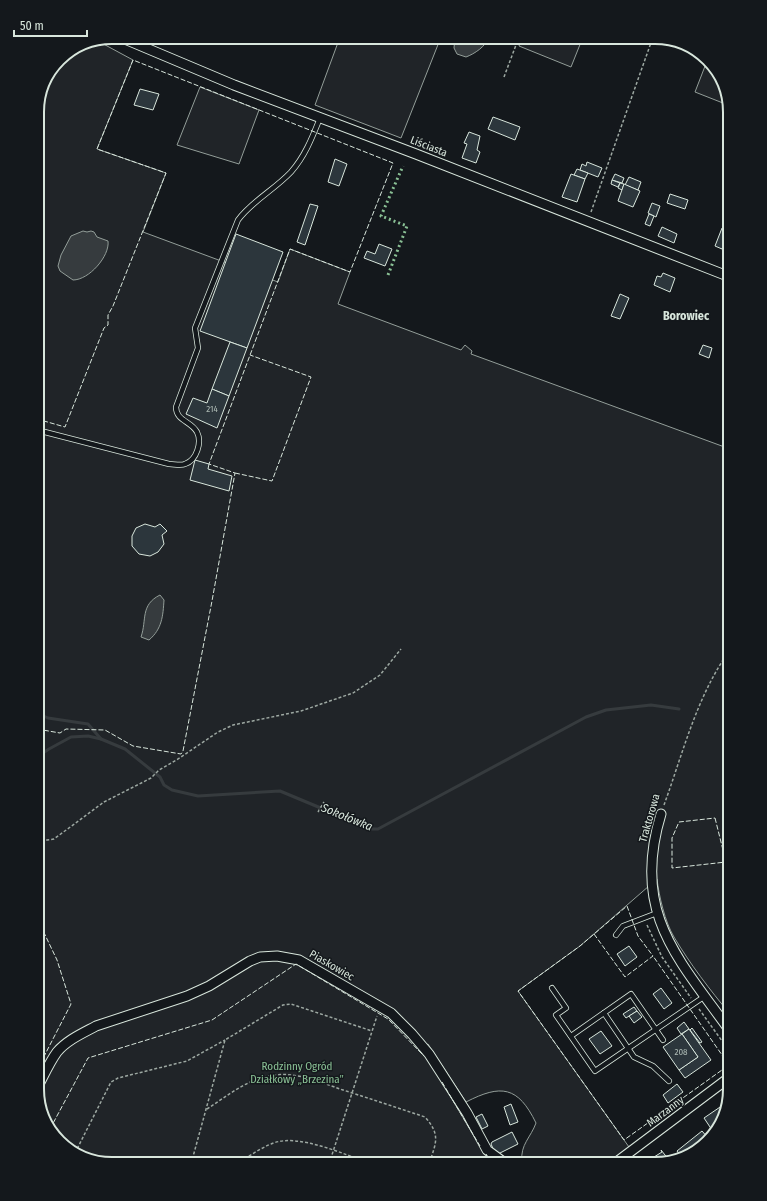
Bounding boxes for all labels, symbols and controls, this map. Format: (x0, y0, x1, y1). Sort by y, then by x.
scale bar (14, 12, 87, 38)
text: 50 m (20, 19, 44, 33)
street label: Liściasta (408, 133, 449, 159)
district label: Borowiec (663, 309, 710, 323)
house number: 214 (206, 404, 218, 414)
street label: Traktorowa (636, 792, 663, 844)
water label: Sokołówka (319, 800, 375, 834)
street label: Piaskowiec (307, 947, 357, 984)
house number: 208 (674, 1047, 688, 1057)
park label: Rodzinny Ogród Działkowy „Brzezina” (250, 1060, 344, 1086)
street label: Marzanny (644, 1093, 686, 1130)

